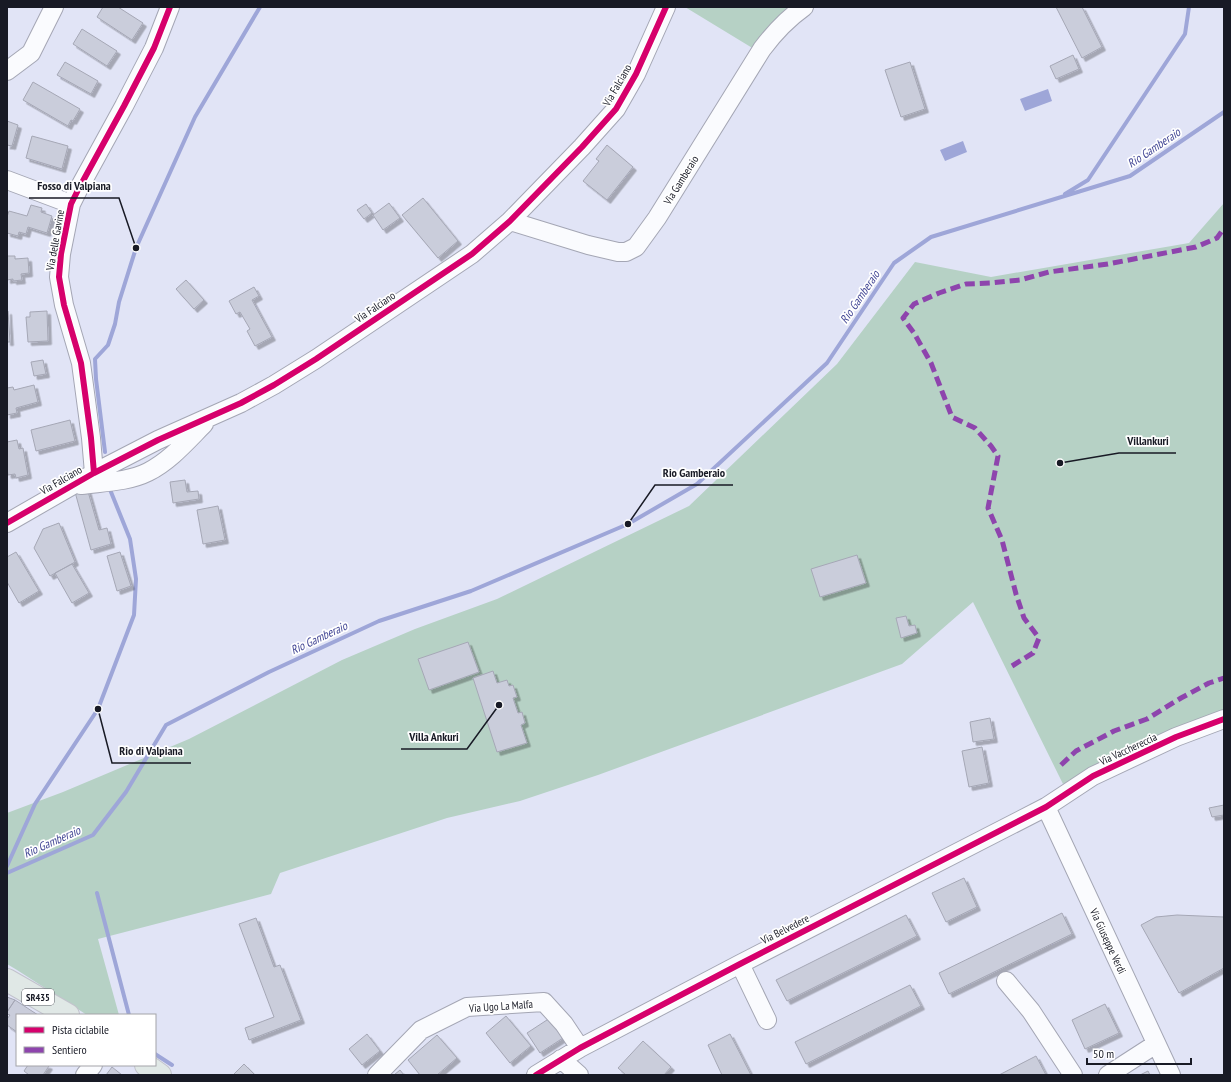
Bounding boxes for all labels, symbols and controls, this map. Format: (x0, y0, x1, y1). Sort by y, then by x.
street label: Via Falciano (599, 61, 635, 109)
water label: Rio Gamberaio (1124, 124, 1184, 171)
street label: Via Gamberaio (660, 153, 702, 208)
callout: Fosso di Valpiana (29, 174, 119, 198)
text: Fosso di Valpiana (37, 178, 111, 193)
street label: Via delle Gavine (43, 208, 67, 272)
water label: Rio Gamberaio (836, 267, 883, 326)
street label: Via Falciano (351, 288, 398, 326)
callout: Villankuri (1119, 429, 1176, 453)
text: Villankuri (1126, 433, 1169, 448)
callout: Rio Gamberaio (655, 461, 733, 485)
street label: Via Falciano (37, 462, 85, 498)
text: Rio Gamberaio (663, 465, 726, 480)
water label: Rio Gamberaio (288, 618, 350, 657)
callout: Villa Ankuri (401, 725, 467, 749)
text: Villa Ankuri (408, 729, 459, 744)
street label: Via Vacchereccia (1096, 730, 1159, 769)
callout: Rio di Valpiana (112, 739, 191, 763)
text: Rio di Valpiana (119, 743, 183, 758)
water label: Rio Gamberaio (21, 822, 83, 861)
street label: Via Giuseppe Verdi (1086, 905, 1129, 976)
street label: Via Belvedere (758, 911, 812, 948)
road number: SR435 (22, 989, 54, 1005)
street label: Via Ugo La Malfa (468, 997, 533, 1015)
legend (16, 1014, 156, 1066)
text: Pista ciclabile (52, 1022, 109, 1037)
scale bar (1087, 1040, 1191, 1066)
text: Sentiero (52, 1042, 87, 1057)
text: 50 m (1093, 1046, 1114, 1061)

